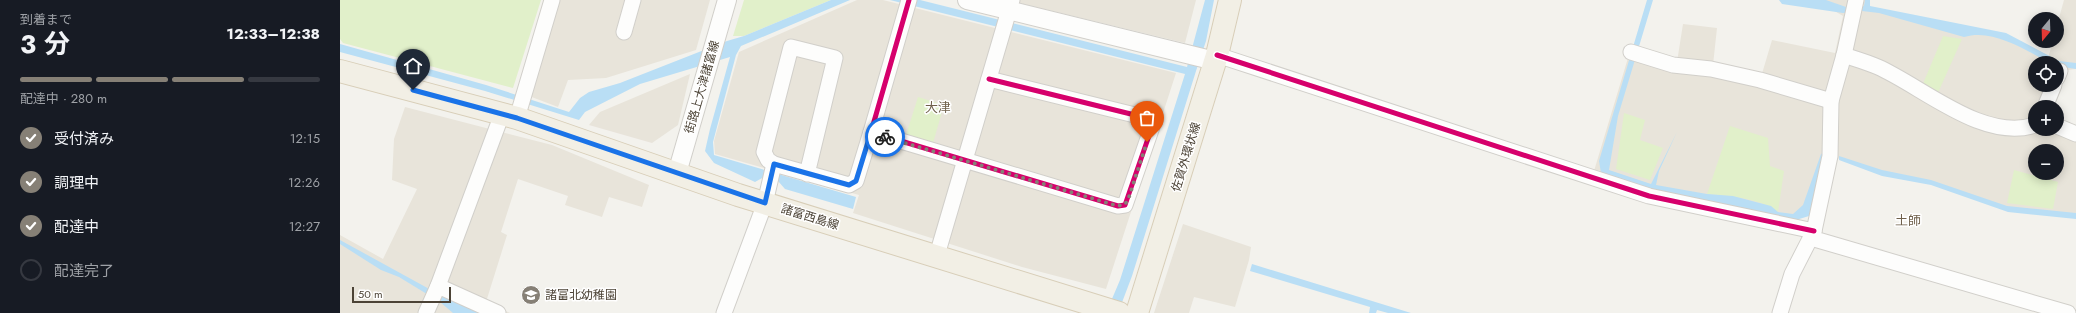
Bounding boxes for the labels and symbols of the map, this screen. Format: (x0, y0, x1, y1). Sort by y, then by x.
north arrow (2028, 12, 2064, 48)
street label: 街路上大津諸富線 (680, 38, 724, 136)
pin (396, 49, 430, 90)
district label: 大津 (925, 98, 951, 117)
pin (1130, 101, 1164, 142)
courier (865, 117, 905, 157)
street label: 佐賀外環状線 (1167, 120, 1205, 194)
street label: 諸富西島線 (779, 200, 841, 234)
district label: 土師 (1895, 211, 1921, 230)
school or university icon: 諸富北幼稚園 (520, 284, 542, 306)
scale bar (352, 285, 451, 304)
place label: 諸富北幼稚園 (545, 286, 617, 304)

